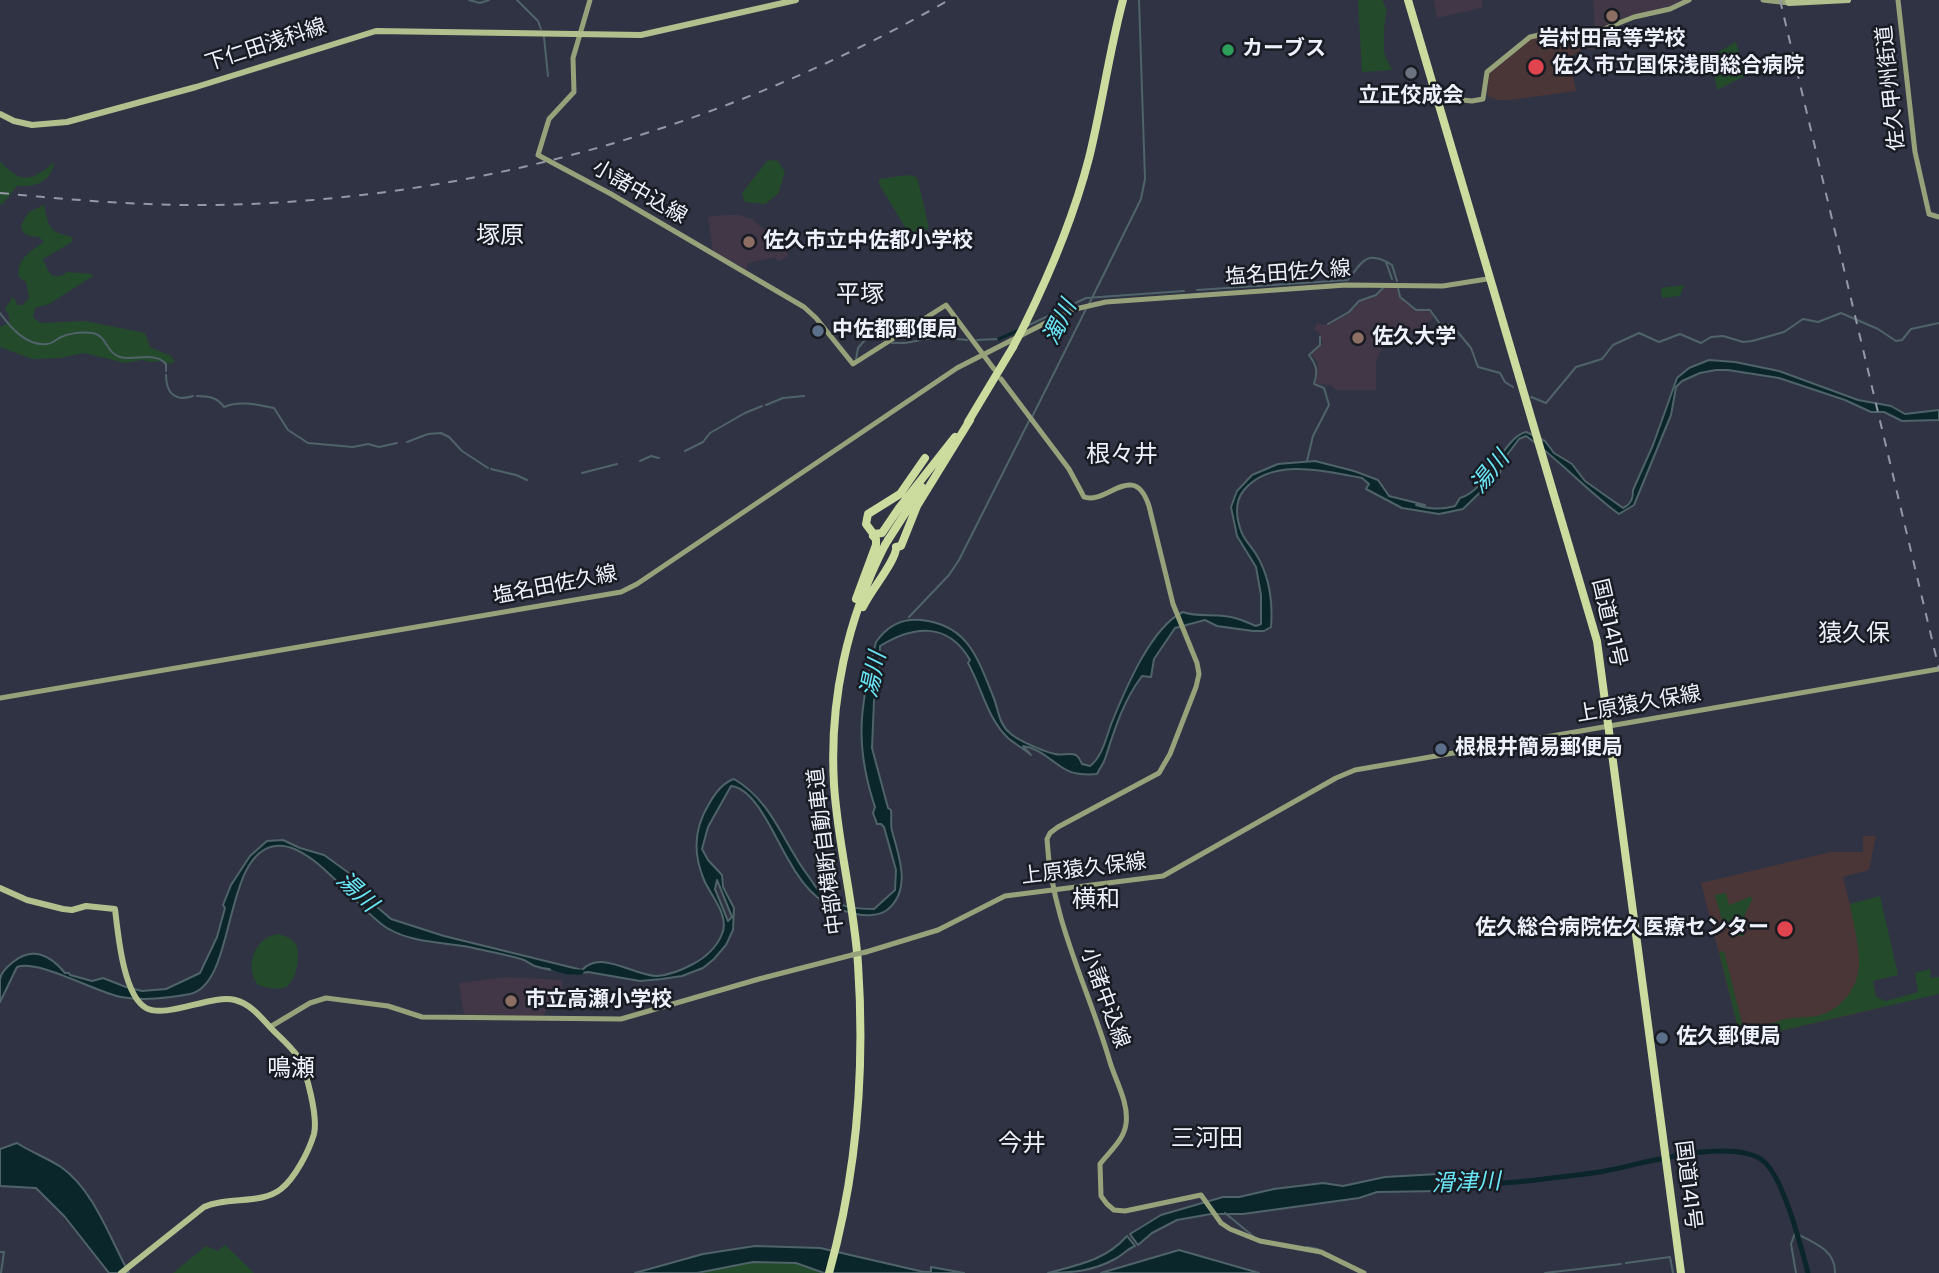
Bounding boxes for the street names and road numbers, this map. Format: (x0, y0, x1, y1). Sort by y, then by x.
street label: 下仁田浅科線 (202, 15, 330, 77)
street label: 佐久甲州街道 (1873, 24, 1911, 152)
street label: 小諸中込線 (587, 156, 691, 230)
street label: 塩名田佐久線 (1224, 257, 1352, 291)
street label: 塩名田佐久線 (491, 562, 619, 610)
street label: 国道141号 (1586, 576, 1630, 670)
street label: 上原猿久保線 (1575, 682, 1703, 728)
street label: 中部横断自動車道 (804, 766, 850, 936)
street label: 上原猿久保線 (1020, 850, 1148, 890)
street label: 小諸中込線 (1074, 944, 1134, 1052)
street label: 国道141号 (1669, 1139, 1705, 1231)

